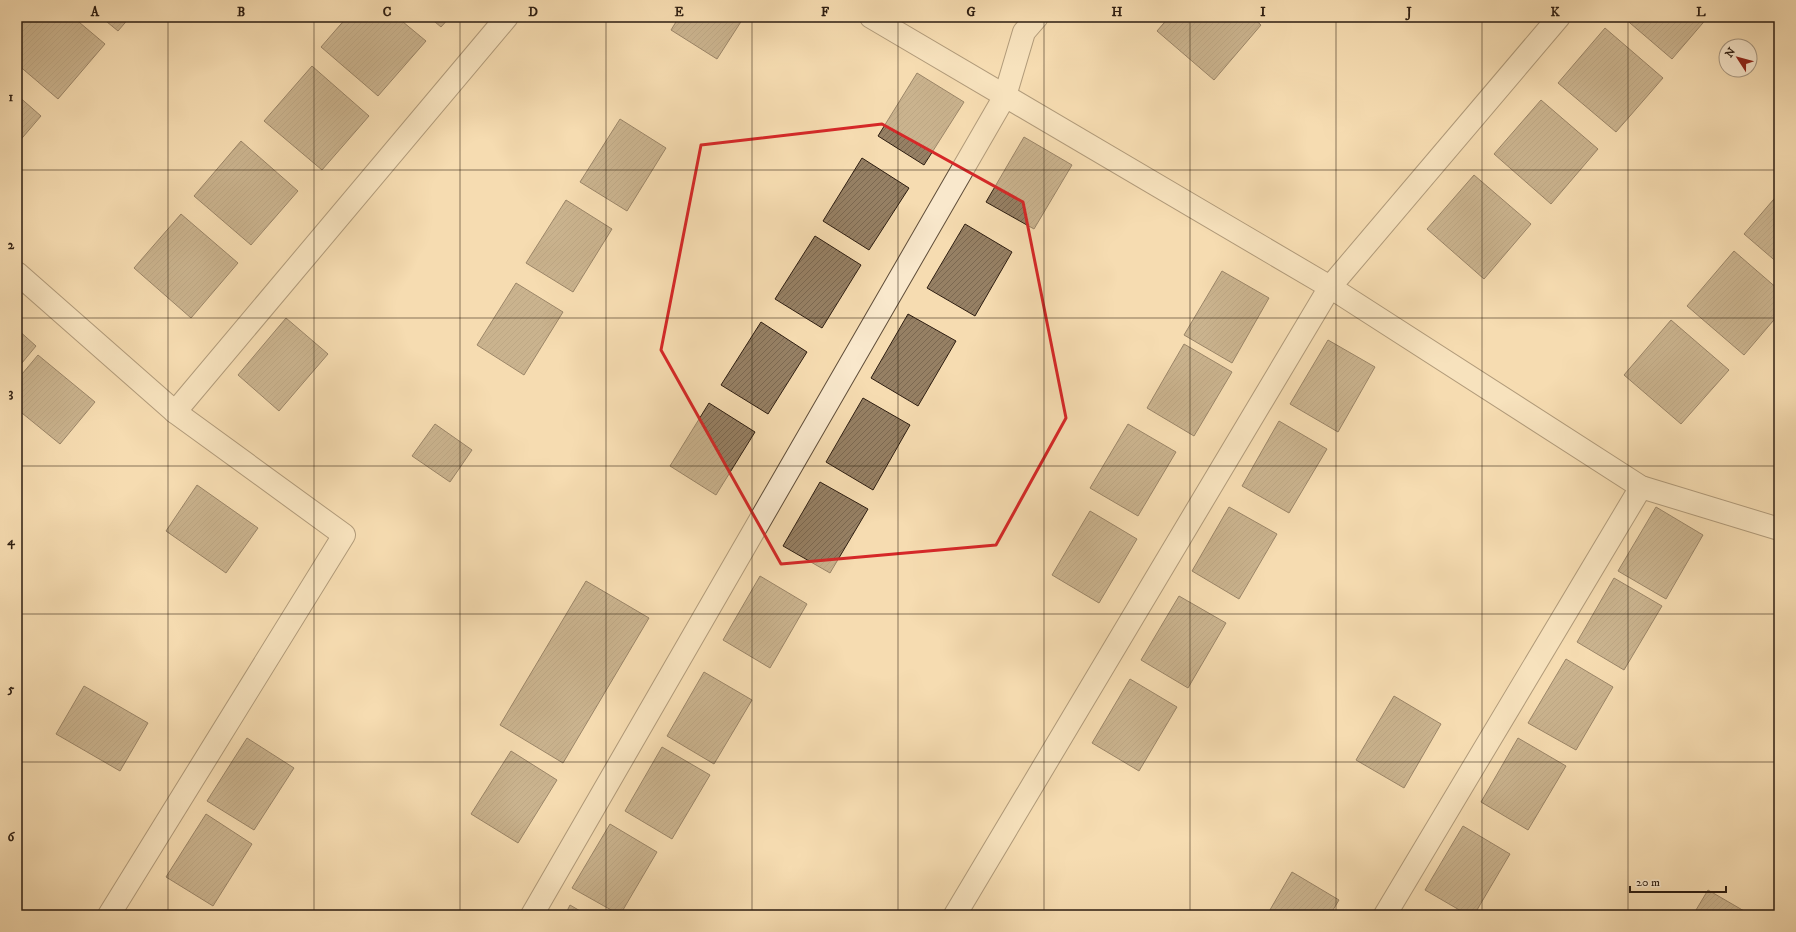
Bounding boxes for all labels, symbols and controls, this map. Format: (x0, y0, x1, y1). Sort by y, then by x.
text: A (90, 4, 100, 20)
text: B (237, 4, 245, 20)
text: C (383, 4, 392, 20)
text: D (528, 4, 538, 20)
text: E (674, 4, 684, 20)
text: F (821, 4, 830, 20)
text: G (966, 4, 976, 20)
text: H (1112, 4, 1123, 20)
text: I (1260, 4, 1266, 20)
text: J (1404, 4, 1412, 21)
text: K (1550, 4, 1560, 20)
text: L (1696, 4, 1706, 20)
north arrow (1718, 38, 1758, 78)
text: N (1722, 45, 1739, 60)
text: 1 (9, 89, 14, 105)
text: 2 (8, 237, 15, 253)
text: 3 (9, 385, 14, 401)
text: 4 (6, 533, 15, 550)
text: 5 (7, 681, 15, 697)
text: 6 (8, 829, 16, 845)
scale bar (1630, 868, 1726, 894)
text: 20 m (1636, 875, 1660, 890)

